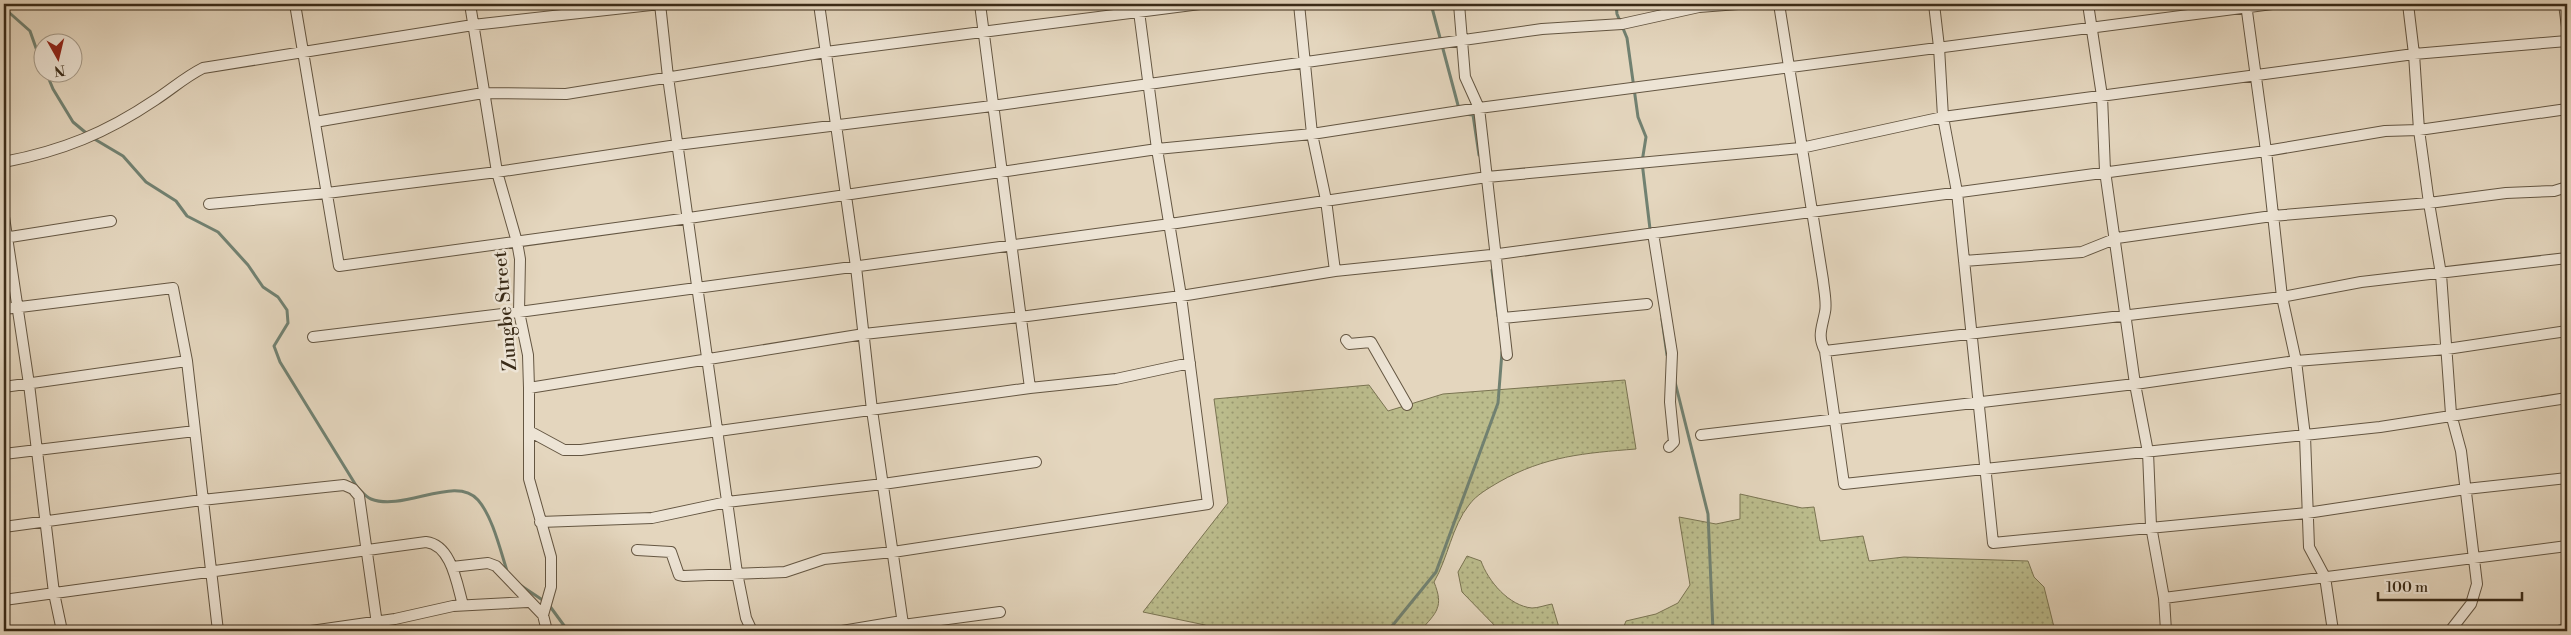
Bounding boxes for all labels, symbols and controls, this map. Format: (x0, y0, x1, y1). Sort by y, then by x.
north arrow (32, 32, 82, 82)
text: N (53, 60, 66, 80)
street label: Zungbe Street (488, 250, 522, 372)
scale bar (2378, 570, 2522, 602)
text: 100 m (2386, 578, 2428, 597)

